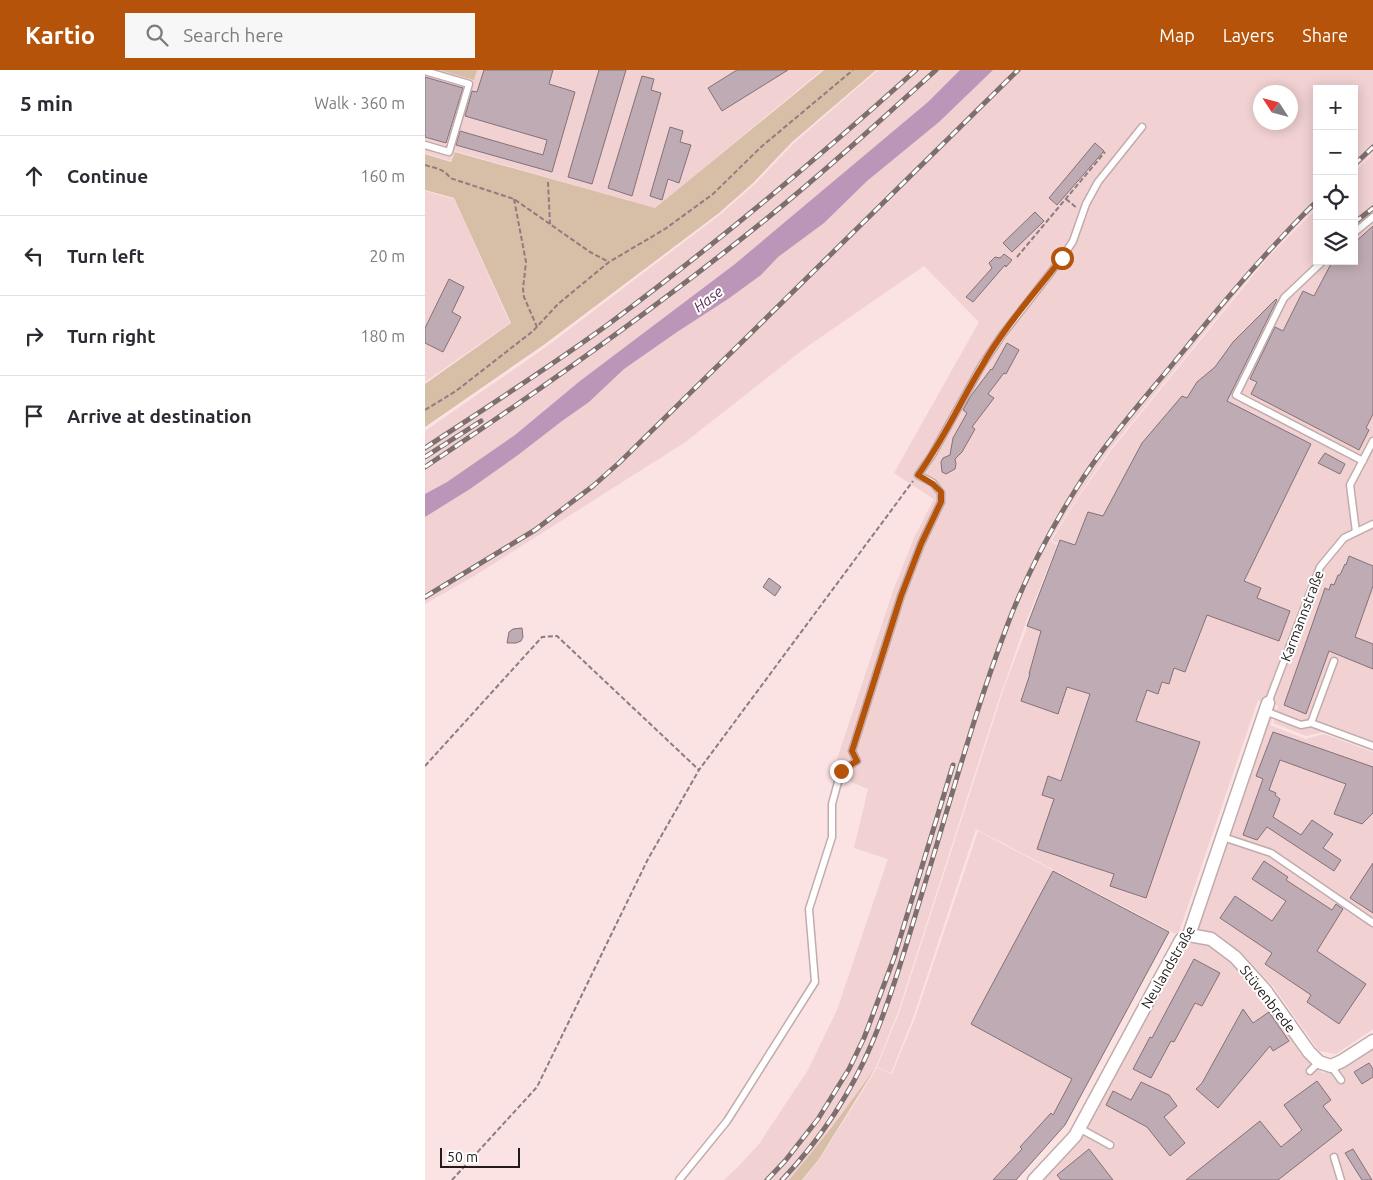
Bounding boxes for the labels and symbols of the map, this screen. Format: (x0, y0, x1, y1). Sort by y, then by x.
north arrow (1253, 85, 1298, 130)
route start (1051, 247, 1074, 270)
water label: Hase (690, 282, 726, 315)
street label: Karmannstraße (1277, 568, 1327, 664)
route end (830, 760, 853, 783)
street label: Neulandstraße (1138, 923, 1198, 1011)
street label: Stüvenbrede (1237, 962, 1299, 1036)
scale bar (440, 1145, 520, 1168)

